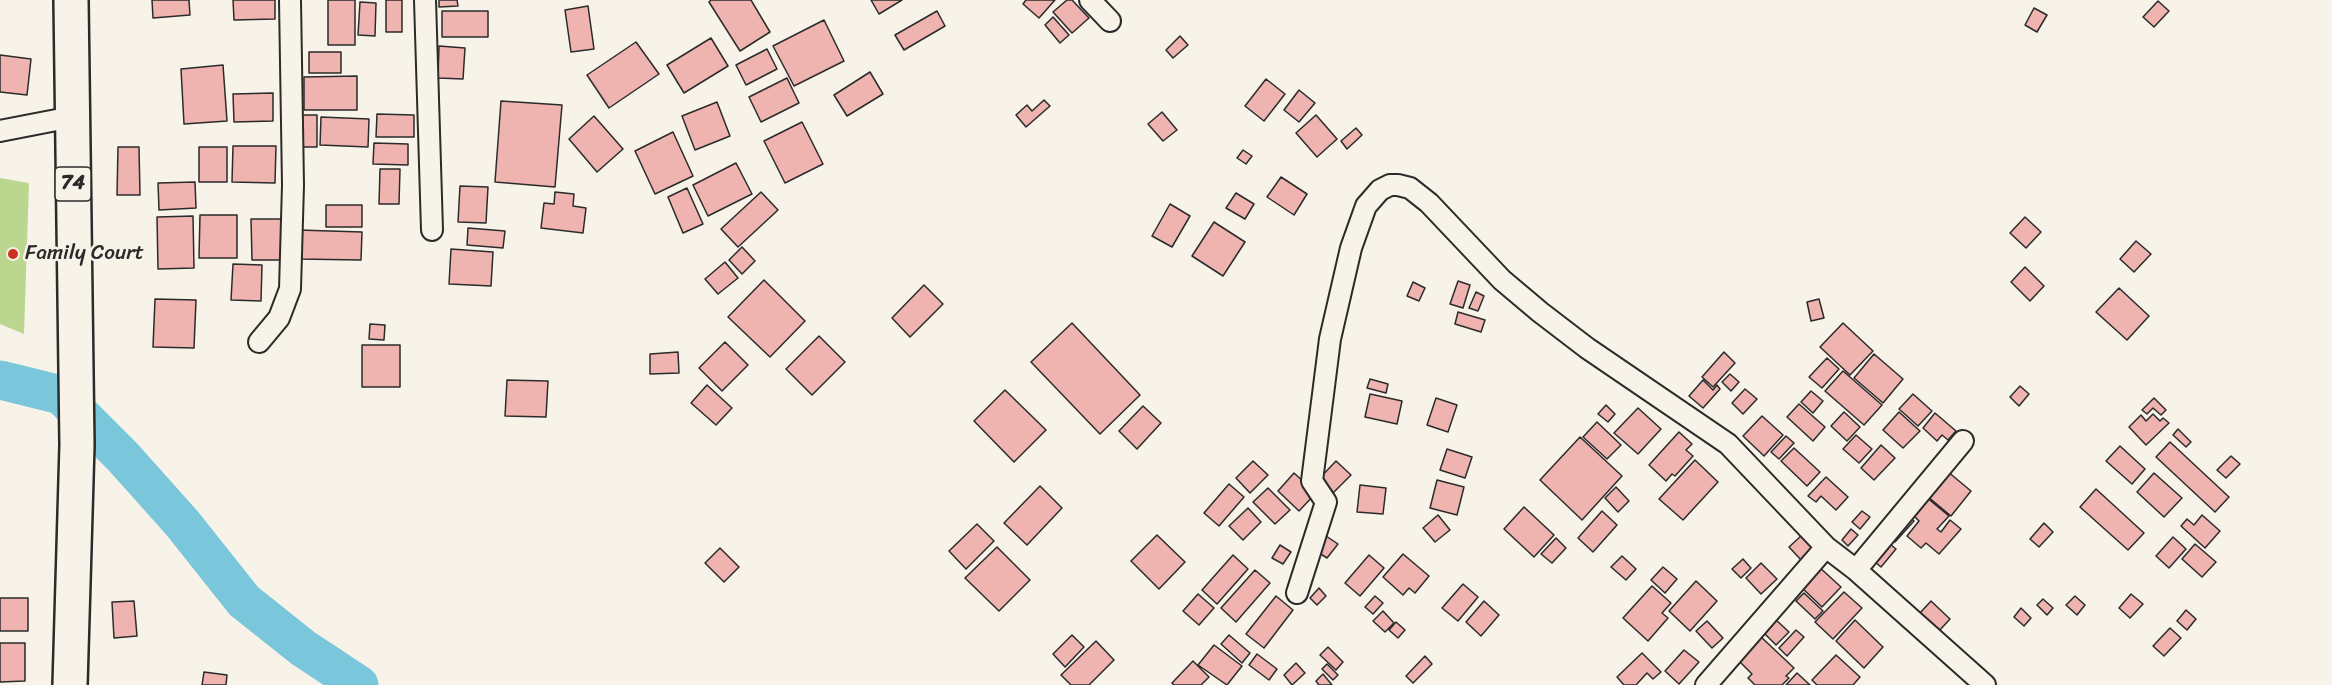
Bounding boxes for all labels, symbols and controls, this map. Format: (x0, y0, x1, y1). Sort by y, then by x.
road number: 74 (55, 167, 91, 201)
place label: Family Court (25, 241, 144, 267)
marker: Family Court (6, 247, 20, 261)

